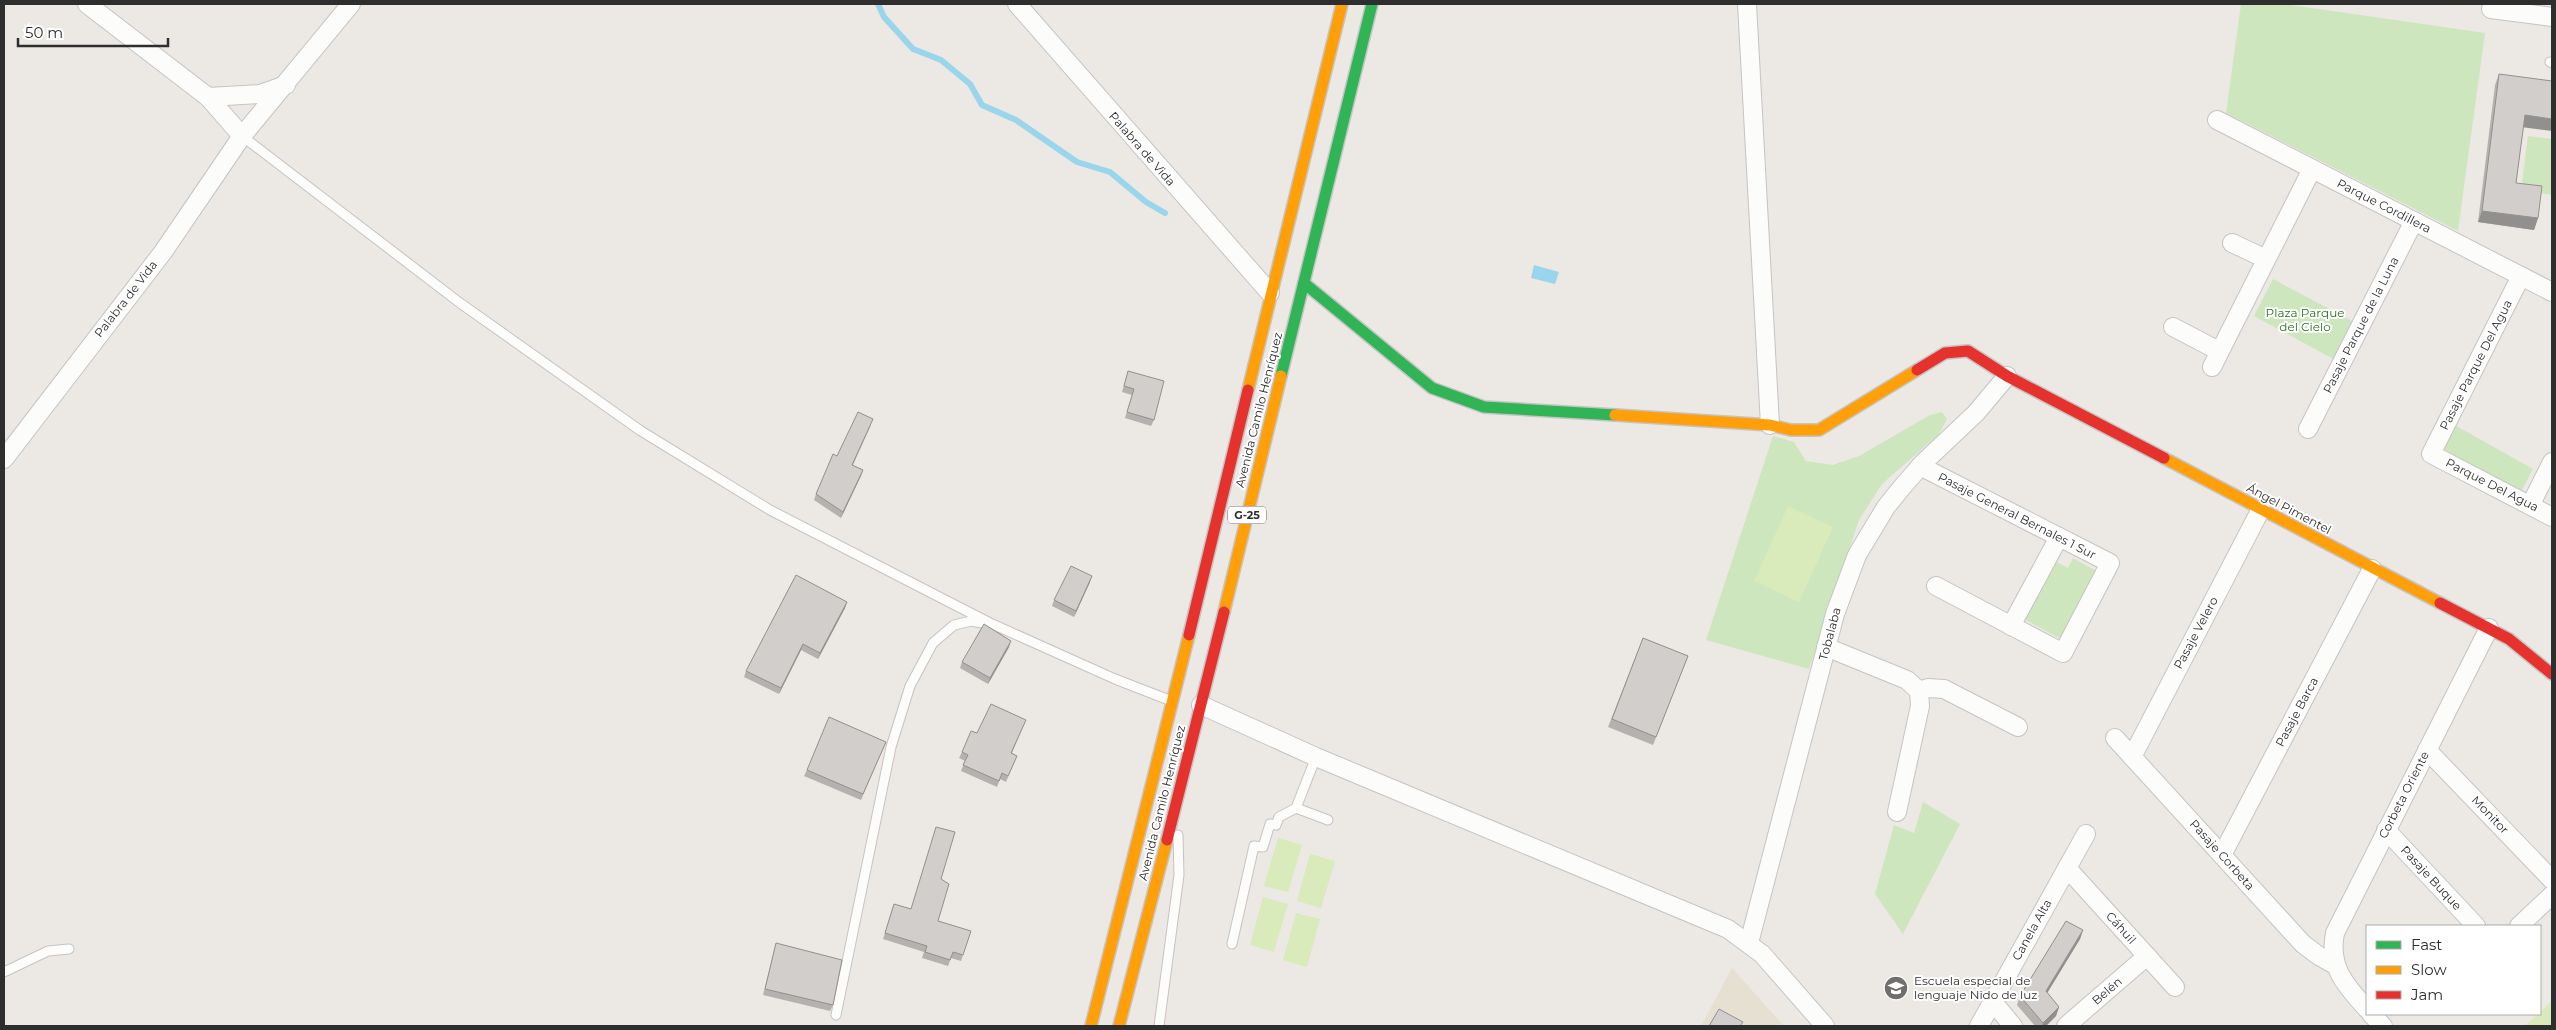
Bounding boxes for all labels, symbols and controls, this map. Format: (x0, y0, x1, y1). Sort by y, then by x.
scale bar (18, 15, 168, 47)
text: 50 m (25, 23, 63, 42)
street label: Palabra de Vida (1106, 108, 1179, 189)
street label: Parque Cordillera (2335, 175, 2434, 236)
street label: Pasaje Parque de la Luna (2320, 254, 2402, 396)
street label: Palabra de Vida (91, 257, 160, 340)
street label: Pasaje Parque Del Agua (2436, 297, 2515, 432)
park label: Plaza Parque del Cielo (2266, 305, 2344, 334)
street label: Avenida Camilo Henríquez (1232, 331, 1285, 489)
street label: Parque Del Agua (2443, 455, 2541, 514)
street label: Pasaje General Bernales 1 Sur (1936, 469, 2099, 562)
street label: Ángel Pimentel (2244, 480, 2334, 537)
road number: G-25 (1228, 506, 1266, 524)
street label: Pasaje Velero (2170, 594, 2221, 672)
street label: Tobalaba (1815, 606, 1844, 662)
street label: Pasaje Barca (2272, 674, 2321, 749)
street label: Avenida Camilo Henríquez (1135, 724, 1188, 882)
street label: Corbeta Oriente (2375, 749, 2432, 841)
street label: Monitor (2469, 792, 2512, 837)
street label: Pasaje Corbeta (2187, 816, 2258, 893)
street label: Pasaje Buque (2398, 842, 2465, 913)
street label: Canela Alta (2009, 896, 2055, 963)
street label: Cáhuil (2103, 908, 2140, 947)
legend (2366, 925, 2541, 1015)
text: Fast (2411, 935, 2442, 954)
text: Slow (2411, 960, 2447, 979)
place label: Escuela especial de lenguaje Nido de luz (1914, 973, 2037, 1002)
street label: Belén (2089, 974, 2125, 1008)
school or university icon: Escuela especial de lenguaje Nido de luz (1883, 975, 1909, 1001)
text: Jam (2410, 985, 2443, 1004)

